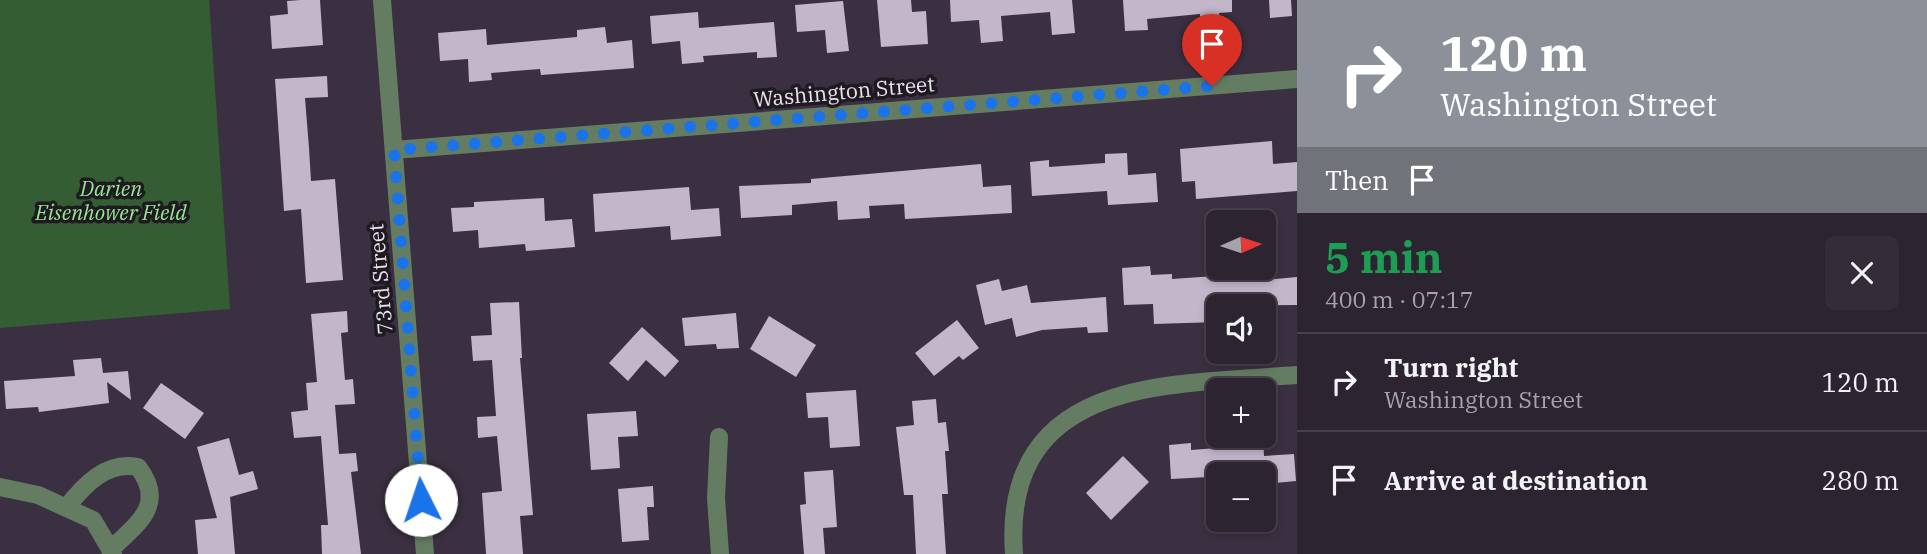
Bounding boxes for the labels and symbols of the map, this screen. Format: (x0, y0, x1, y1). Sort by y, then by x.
pin (1182, 14, 1242, 86)
street label: Washington Street (752, 69, 936, 113)
park label: Darien Eisenhower Field (34, 174, 187, 226)
north arrow (1206, 210, 1276, 280)
street label: 73rd Street (361, 223, 399, 336)
position arrow (384, 463, 458, 537)

